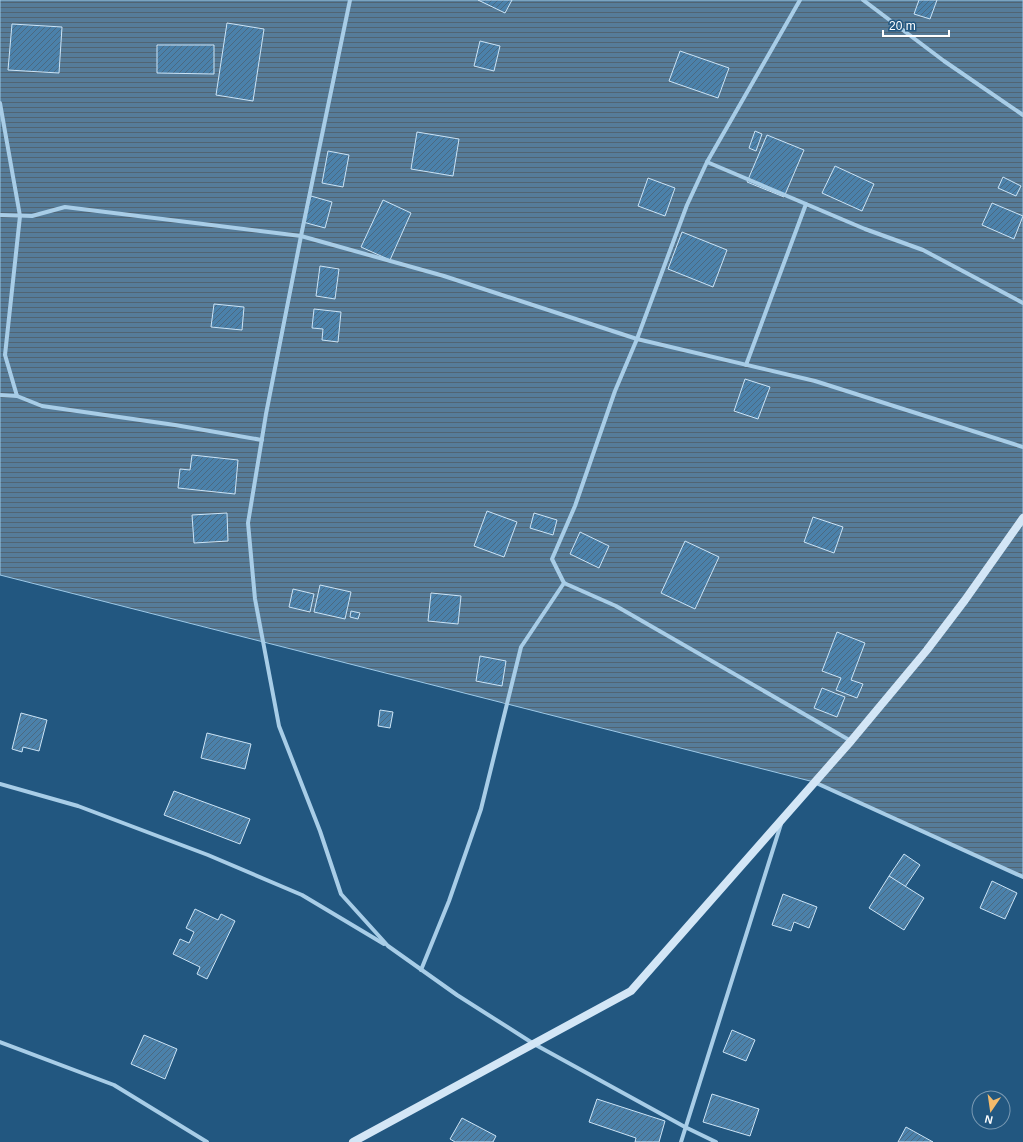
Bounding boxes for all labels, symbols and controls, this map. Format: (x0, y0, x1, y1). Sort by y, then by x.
scale bar (883, 12, 949, 38)
text: 20 m (889, 19, 916, 33)
north arrow (971, 1090, 1011, 1130)
text: N (983, 1113, 994, 1126)

